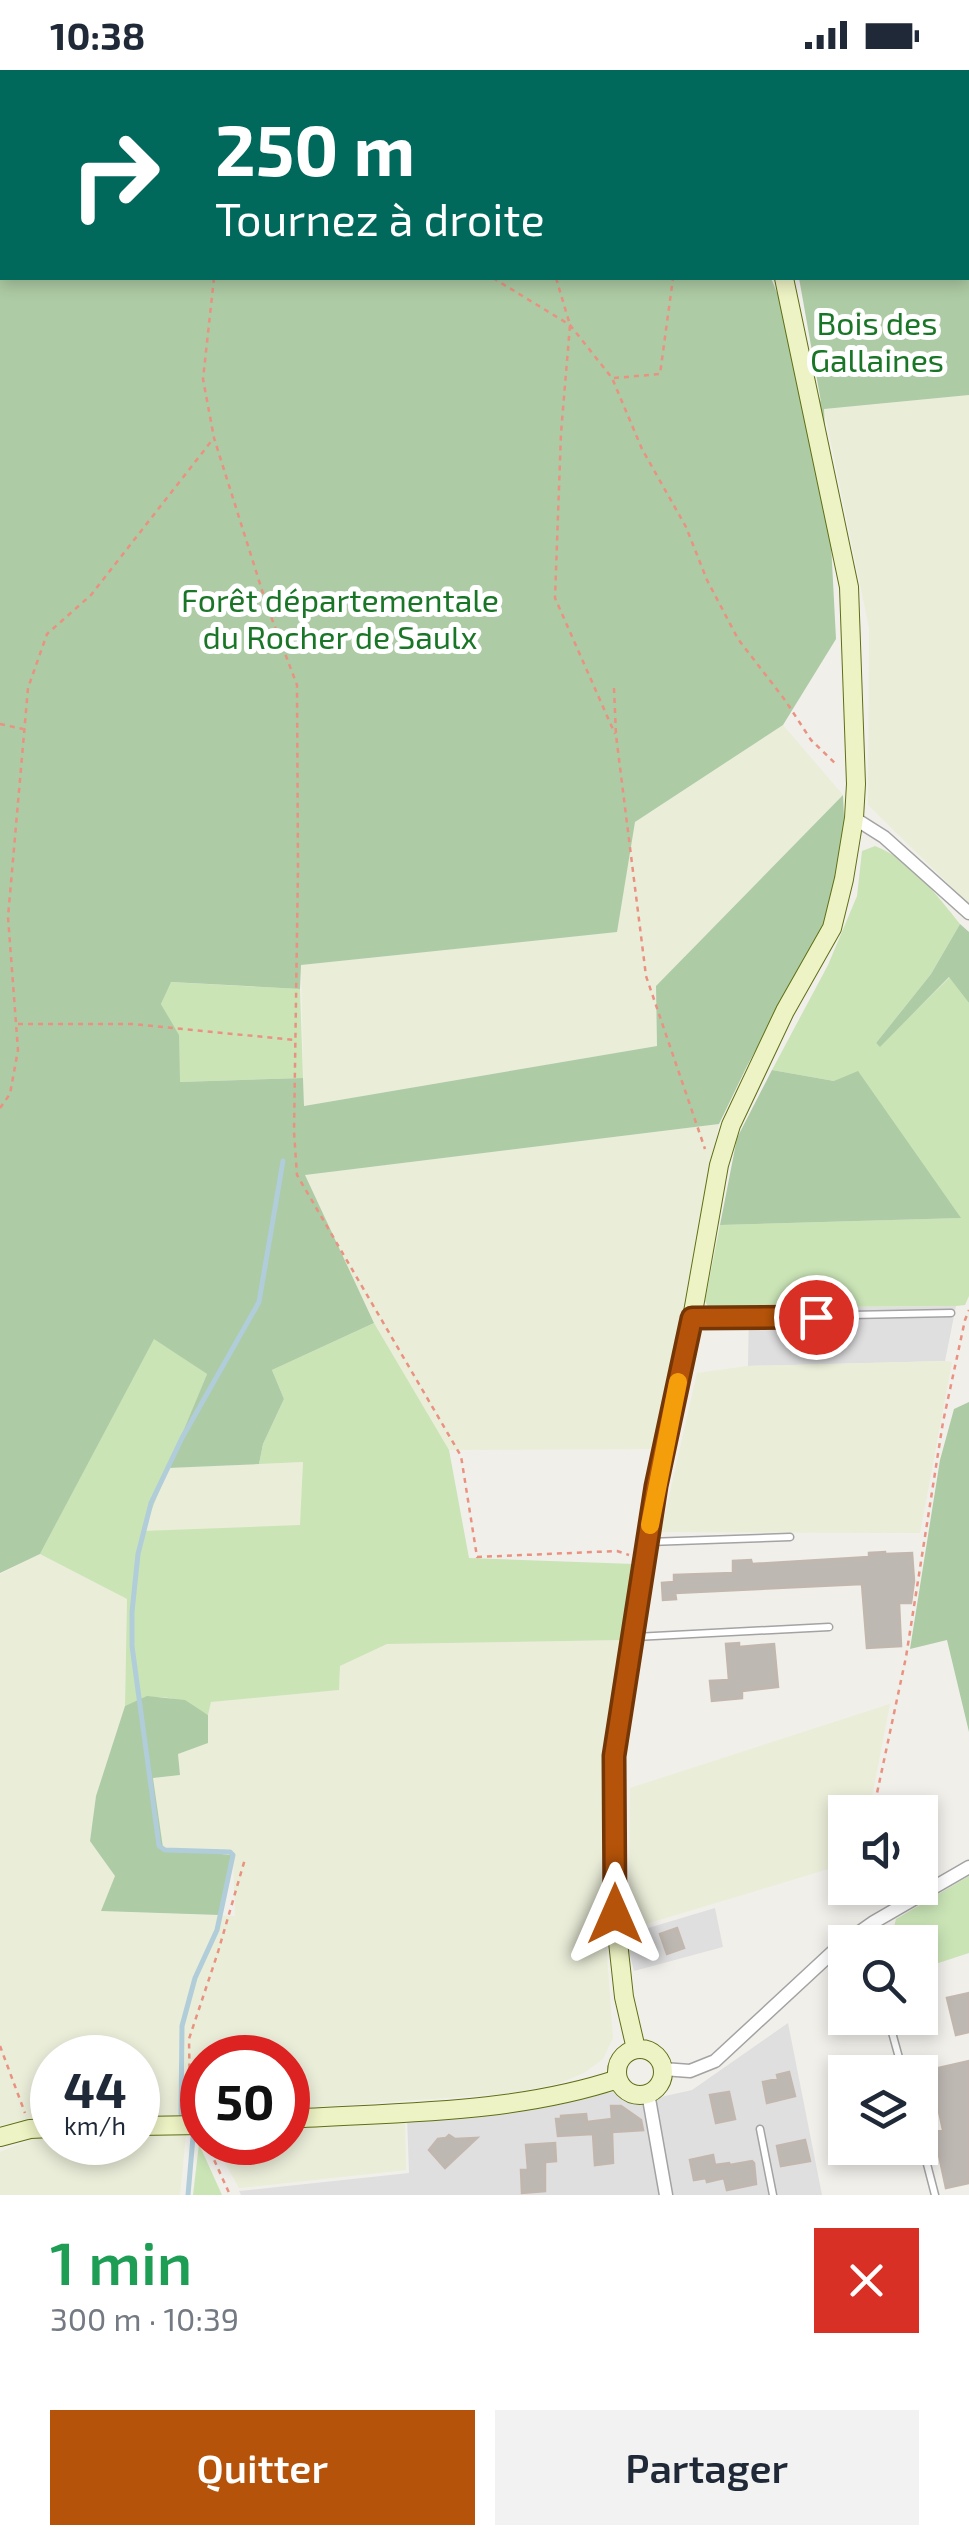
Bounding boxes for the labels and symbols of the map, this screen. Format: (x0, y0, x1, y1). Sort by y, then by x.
park label: Bois des Gallaines (810, 303, 944, 378)
park label: Forêt départementale du Rocher de Saulx (181, 580, 499, 655)
pin (774, 1275, 859, 1360)
position arrow (563, 1862, 667, 1966)
speed limit sign: 50 (180, 2035, 310, 2165)

